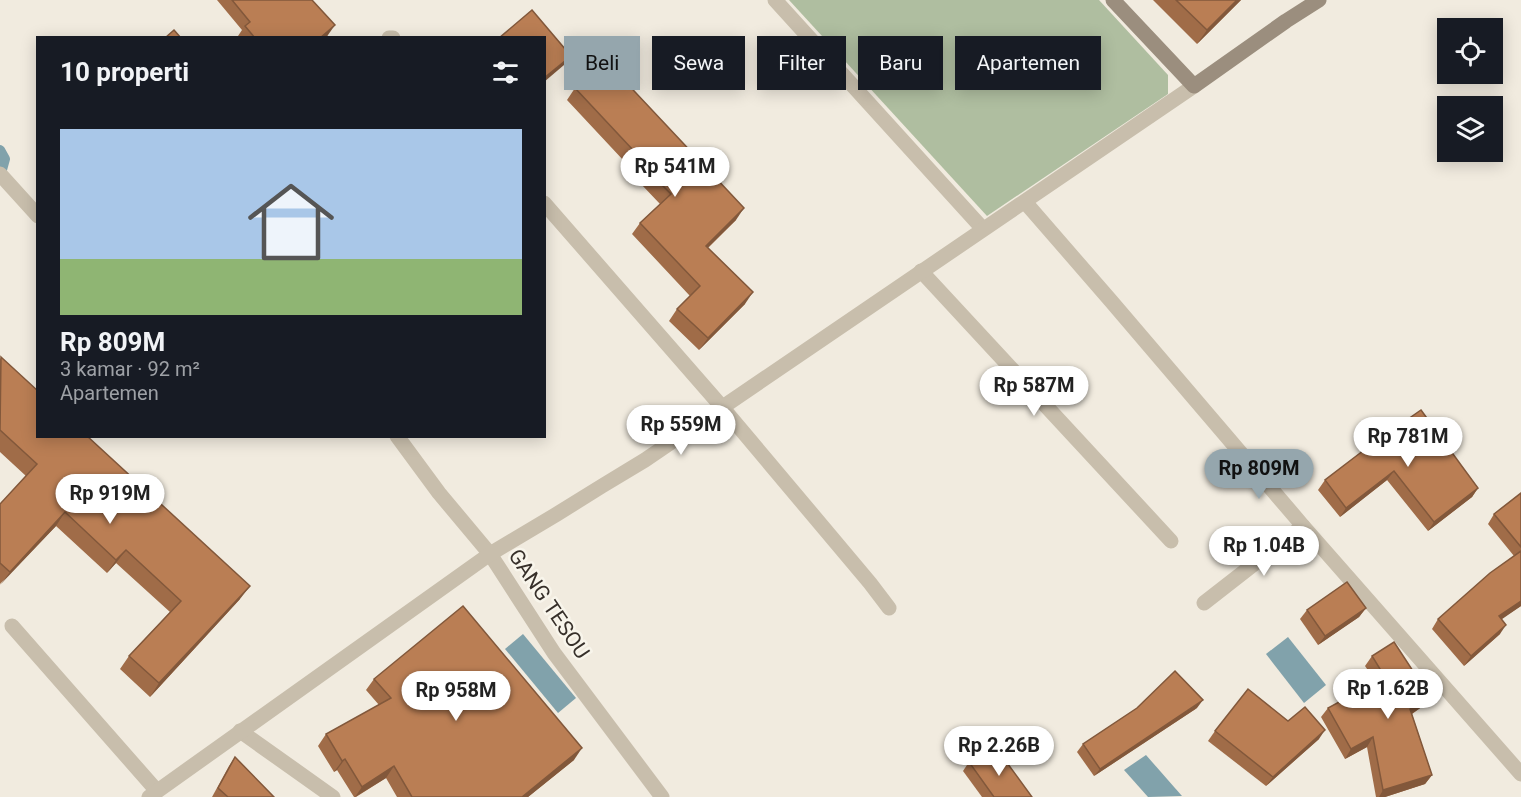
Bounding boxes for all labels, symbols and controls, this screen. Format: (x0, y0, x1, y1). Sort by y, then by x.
map controls (1437, 18, 1503, 162)
button: locate (1437, 18, 1503, 84)
chip: Beli (564, 36, 640, 90)
chip: Sewa (652, 36, 745, 90)
chip: Filter (757, 36, 846, 90)
chip: Baru (858, 36, 943, 90)
chip: Apartemen (955, 36, 1101, 90)
icon: filters (489, 56, 522, 89)
text: 10 properti (60, 57, 189, 87)
button: layers (1437, 96, 1503, 162)
pin: Rp 541M (620, 147, 730, 198)
text: Rp 541M (635, 154, 715, 178)
icon: home (237, 168, 345, 276)
text: Rp 809M (60, 327, 165, 357)
text: 3 kamar · 92 m² (60, 357, 200, 381)
pin: Rp 587M (979, 366, 1089, 417)
text: Rp 587M (994, 373, 1074, 397)
text: Apartemen (60, 381, 159, 405)
pin: Rp 559M (626, 405, 736, 456)
text: Rp 559M (641, 412, 721, 436)
pin: Rp 781M (1353, 417, 1463, 468)
text: Rp 781M (1368, 424, 1448, 448)
pin: Rp 809M (1204, 449, 1314, 500)
text: Rp 809M (1219, 456, 1299, 480)
pin: Rp 919M (55, 474, 165, 525)
text: Rp 919M (70, 481, 150, 505)
pin: Rp 1.04B (1202, 526, 1326, 577)
text: Rp 1.04B (1223, 533, 1305, 557)
street label: GANG TESOU (504, 545, 594, 663)
pin: Rp 1.62B (1326, 669, 1450, 720)
pin: Rp 958M (401, 671, 511, 722)
text: Rp 1.62B (1347, 676, 1429, 700)
text: Rp 958M (416, 678, 496, 702)
pin: Rp 2.26B (937, 726, 1061, 777)
text: Rp 2.26B (958, 733, 1040, 757)

